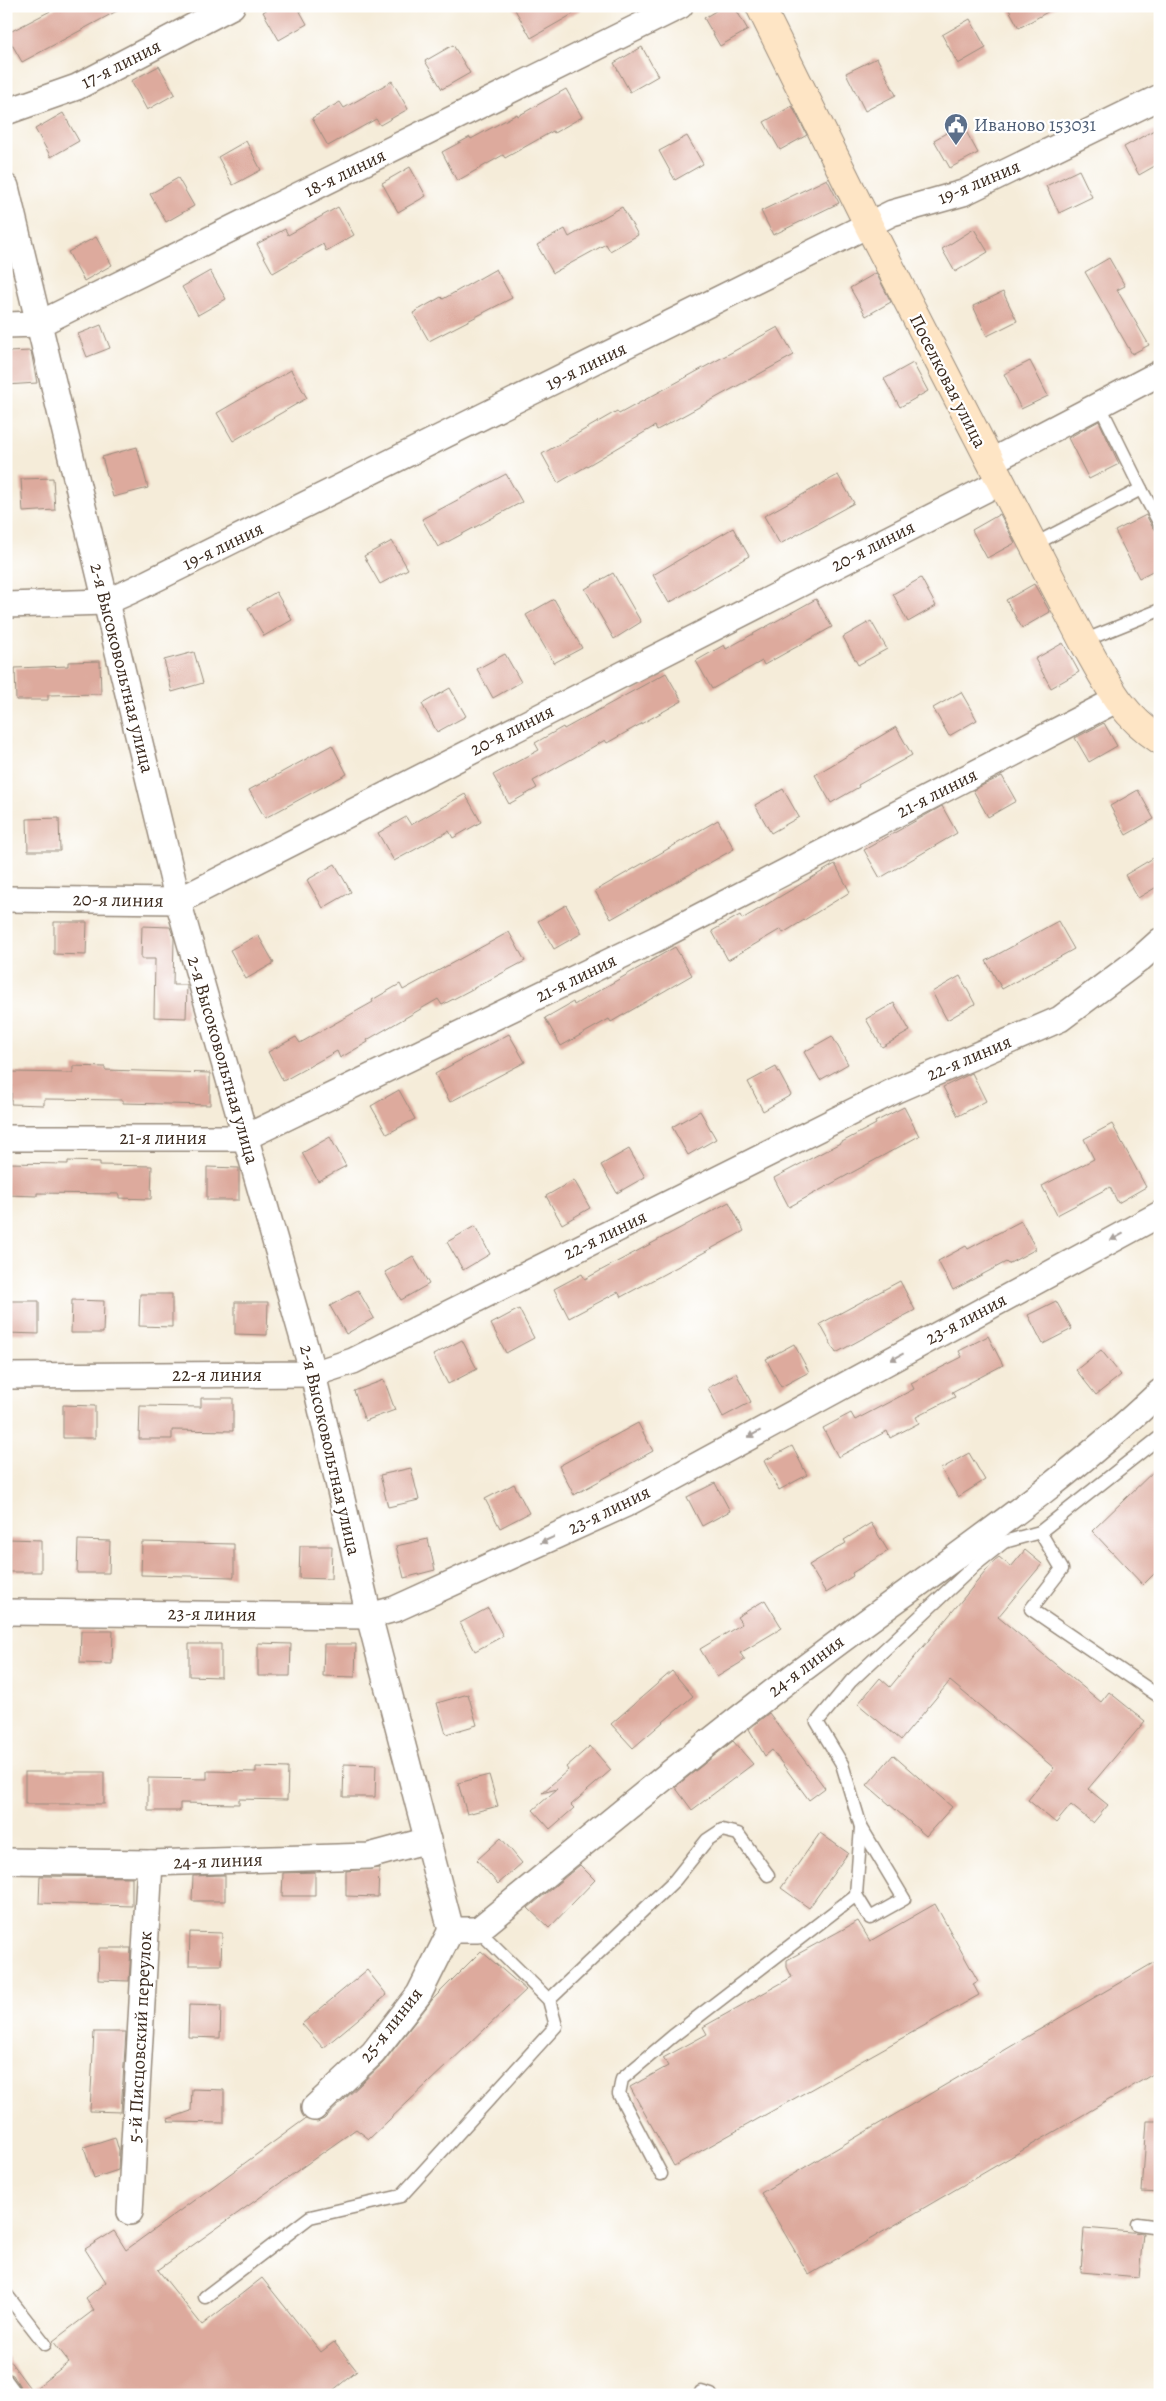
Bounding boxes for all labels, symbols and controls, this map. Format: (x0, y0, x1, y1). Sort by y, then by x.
street label: 17-я линия (77, 33, 165, 95)
public building icon: Иваново 153031 (943, 112, 969, 146)
place label: Иваново 153031 (974, 112, 1097, 138)
street label: 18-я линия (300, 142, 390, 204)
street label: 19-я линия (934, 153, 1024, 211)
street label: Поселковая улица (903, 310, 993, 453)
street label: 19-я линия (541, 335, 631, 397)
street label: 20-я линия (827, 514, 919, 578)
street label: 19-я линия (178, 515, 268, 577)
street label: 2-я Высоковольтная улица (83, 560, 161, 776)
street label: 20-я линия (466, 698, 558, 762)
street label: 21-я линия (892, 762, 982, 824)
street label: 20-я линия (72, 886, 164, 914)
street label: 21-я линия (531, 947, 621, 1009)
street label: 2-я Высоковольтная улица (181, 953, 265, 1167)
street label: 22-я линия (923, 1028, 1015, 1088)
street label: 21-я линия (119, 1125, 207, 1151)
street label: 22-я линия (559, 1204, 651, 1266)
one-way arrow (1110, 1233, 1124, 1241)
street label: 23-я линия (921, 1287, 1011, 1351)
street label: 2-я Высоковольтная улица (293, 1342, 367, 1558)
one-way arrow (891, 1352, 904, 1361)
street label: 22-я линия (172, 1362, 262, 1388)
one-way arrow (747, 1430, 762, 1438)
street label: 23-я линия (563, 1479, 655, 1541)
one-way arrow (540, 1536, 554, 1544)
street label: 23-я линия (167, 1600, 257, 1628)
street label: 24-я линия (762, 1629, 850, 1703)
street label: 24-я линия (173, 1846, 263, 1876)
street label: 5-й Писцовский переулок (121, 1930, 159, 2143)
street label: 25-я линия (353, 1982, 429, 2068)

